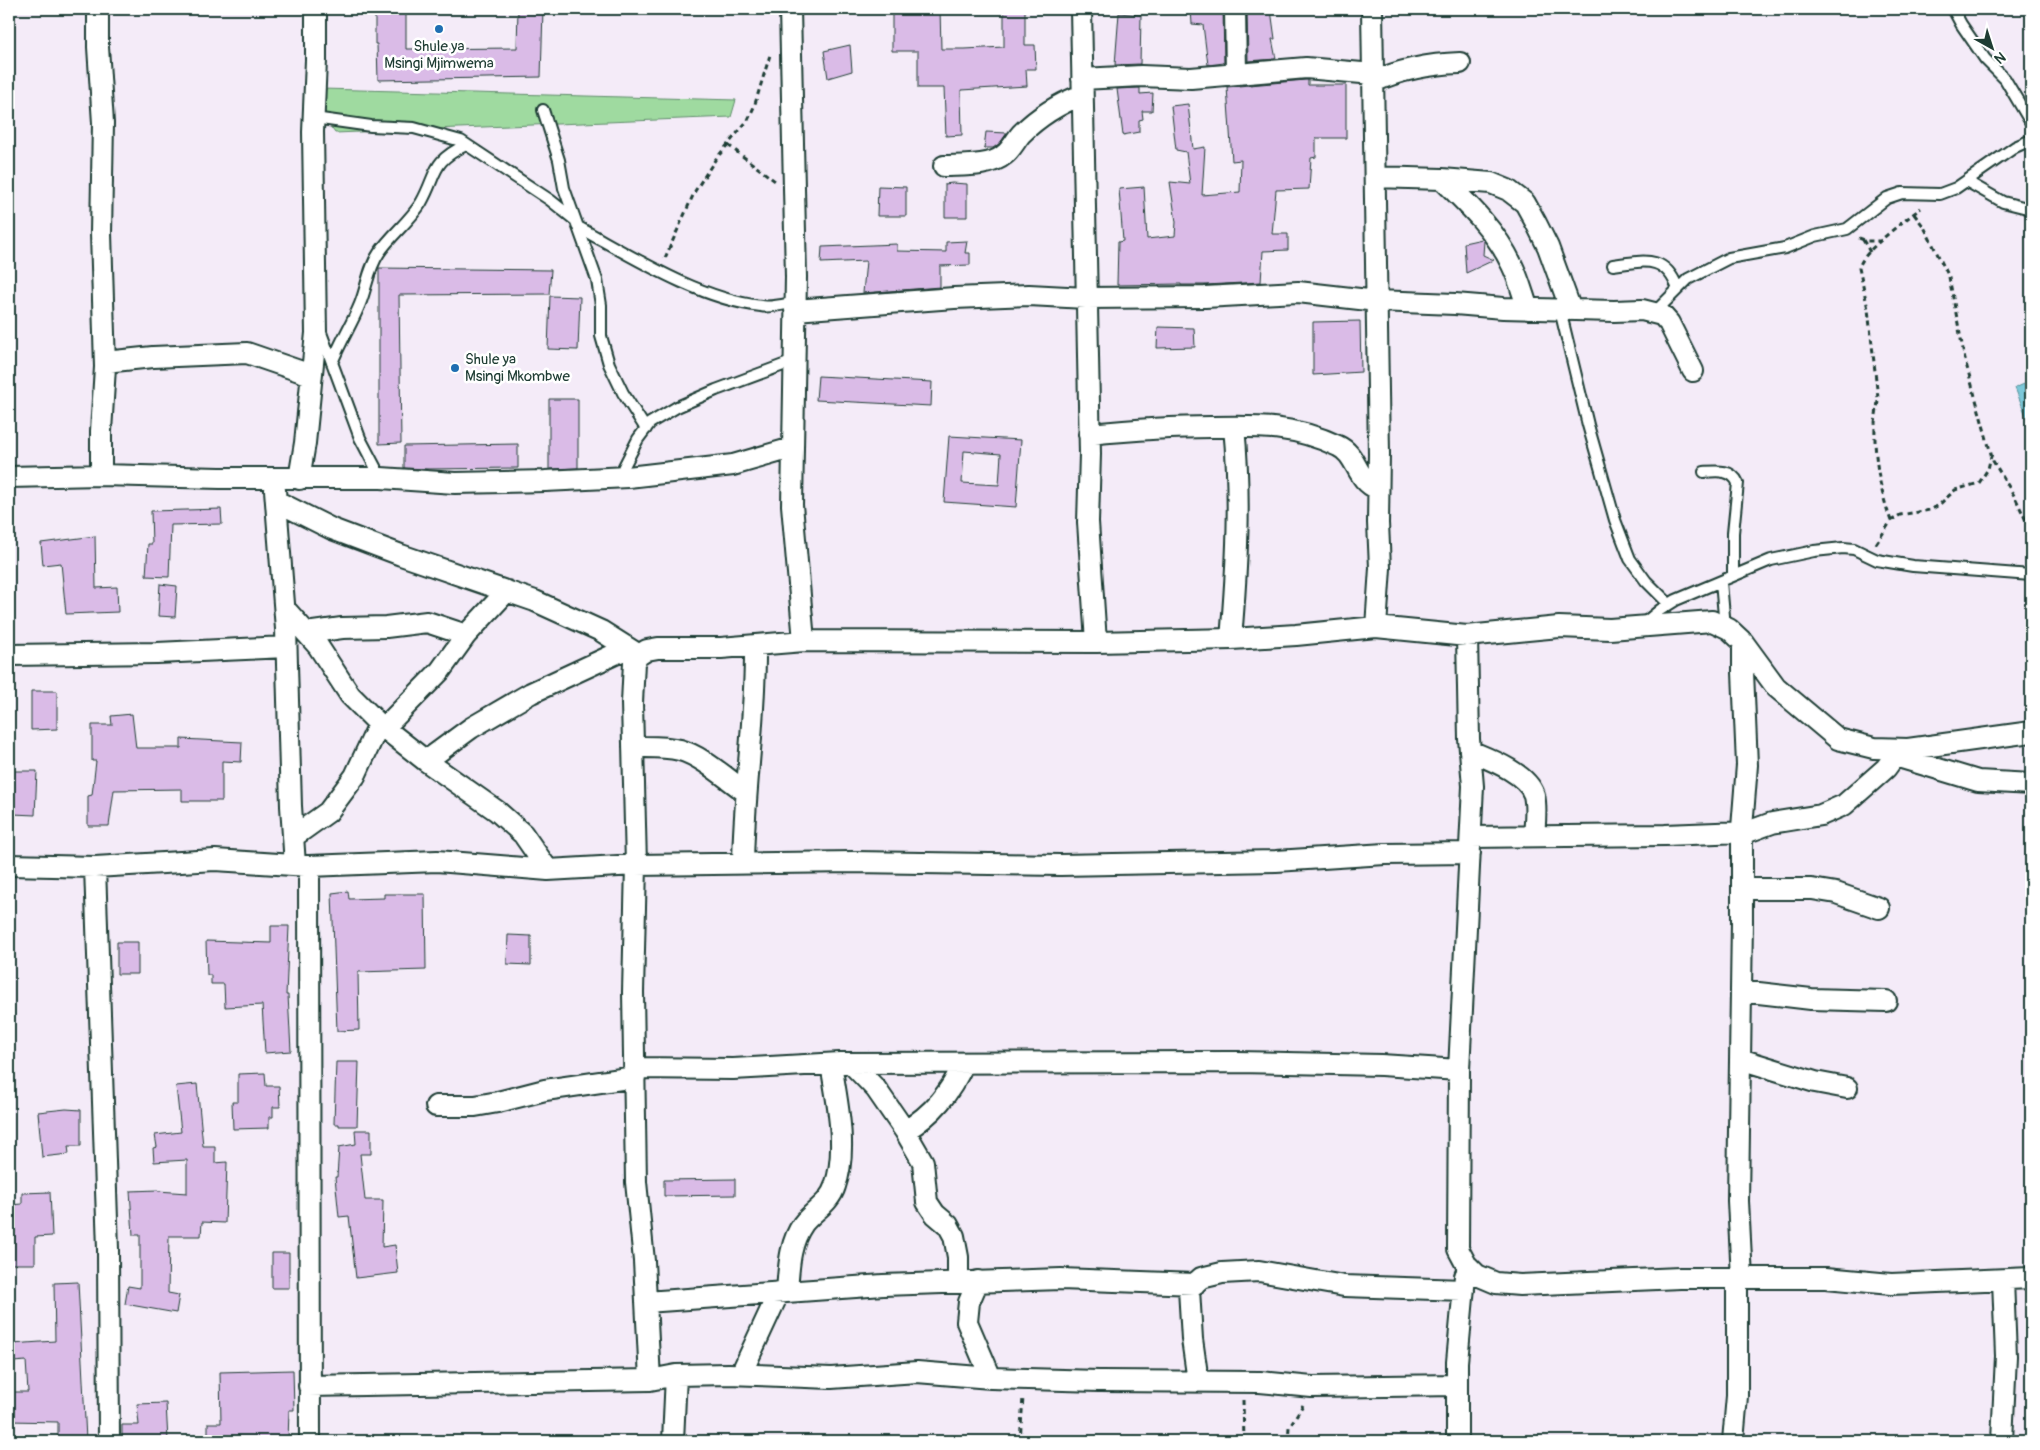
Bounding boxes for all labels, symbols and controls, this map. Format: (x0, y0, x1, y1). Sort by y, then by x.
north arrow (1968, 22, 2018, 72)
marker: Shule ya Msingi Mjimwema (433, 23, 445, 35)
place label: Shule ya Msingi Mjimwema (384, 37, 494, 73)
text: N (1991, 48, 2009, 67)
place label: Shule ya Msingi Mkombwe (465, 350, 570, 386)
marker: Shule ya Msingi Mkombwe (449, 362, 461, 374)

